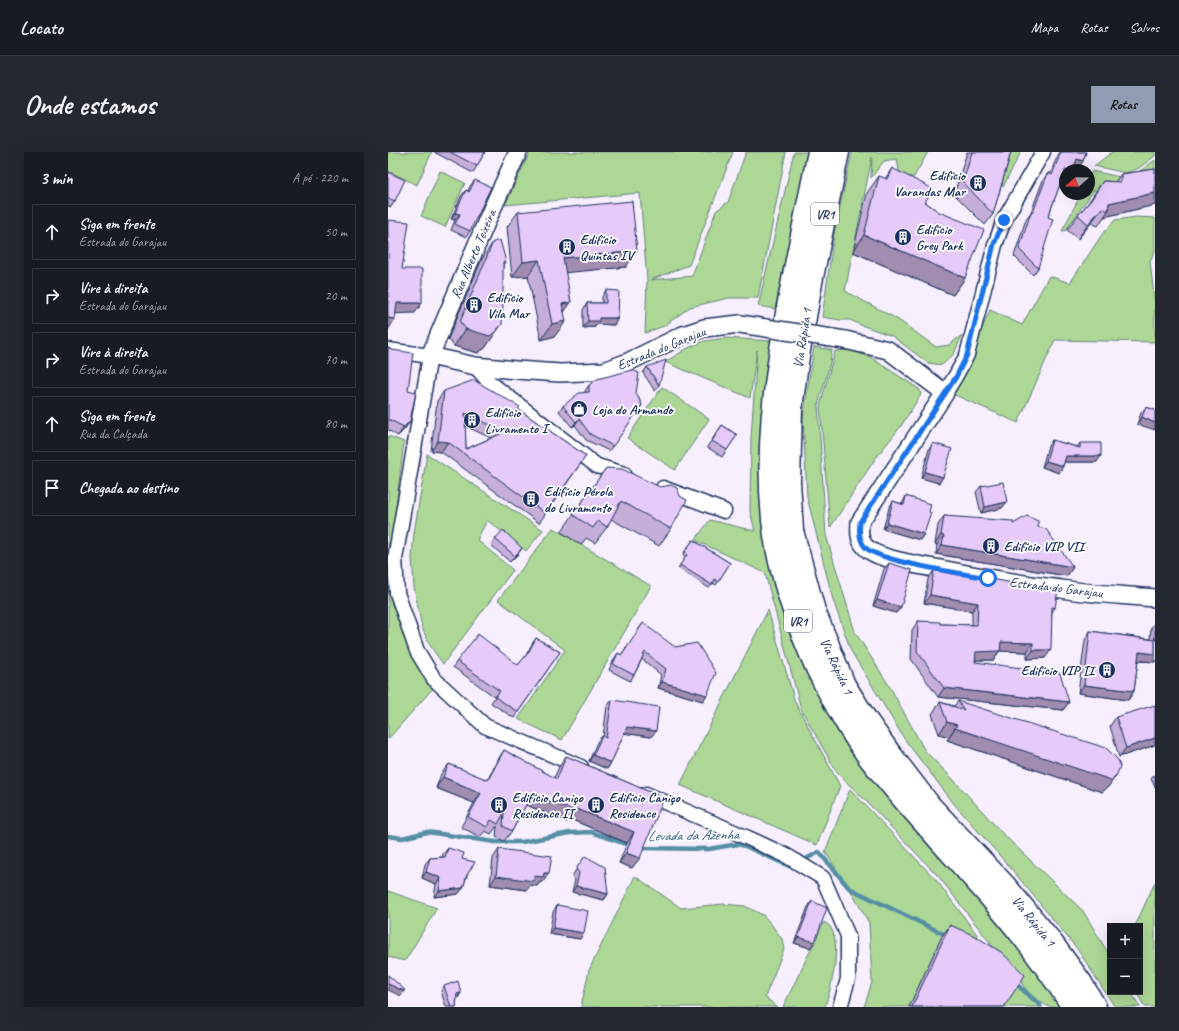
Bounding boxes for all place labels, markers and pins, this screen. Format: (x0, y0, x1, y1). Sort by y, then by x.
place label: Edifício Varandas Mar (894, 167, 967, 200)
building icon: Edifício Varandas Mar (968, 173, 988, 193)
place label: Edifício Grey Park (916, 221, 964, 254)
building icon: Edifício Grey Park (893, 227, 913, 247)
place label: Edifício Quintas IV (580, 231, 636, 264)
building icon: Edifício Quintas IV (557, 237, 577, 257)
place label: Edifício Vila Mar (487, 289, 531, 322)
building icon: Edifício Vila Mar (464, 295, 484, 315)
shop icon: Loja do Armando (569, 399, 589, 419)
place label: Loja do Armando (592, 401, 675, 418)
place label: Edifício Livramento I (485, 404, 551, 437)
building icon: Edifício Livramento I (462, 410, 482, 430)
place label: Edifício Pérola do Livramento (544, 483, 614, 516)
building icon: Edifício Pérola do Livramento (521, 489, 541, 509)
building icon: Edifício VIP VII (981, 536, 1001, 556)
place label: Edifício VIP VII (1004, 538, 1087, 555)
building icon: Edifício VIP II (1097, 660, 1117, 680)
place label: Edifício VIP II (1021, 662, 1097, 679)
place label: Edifício Caniço Residence II (512, 789, 584, 822)
place label: Edifício Caniço Residence (609, 789, 681, 822)
building icon: Edifício Caniço Residence II (489, 795, 509, 815)
building icon: Edifício Caniço Residence (586, 795, 606, 815)

